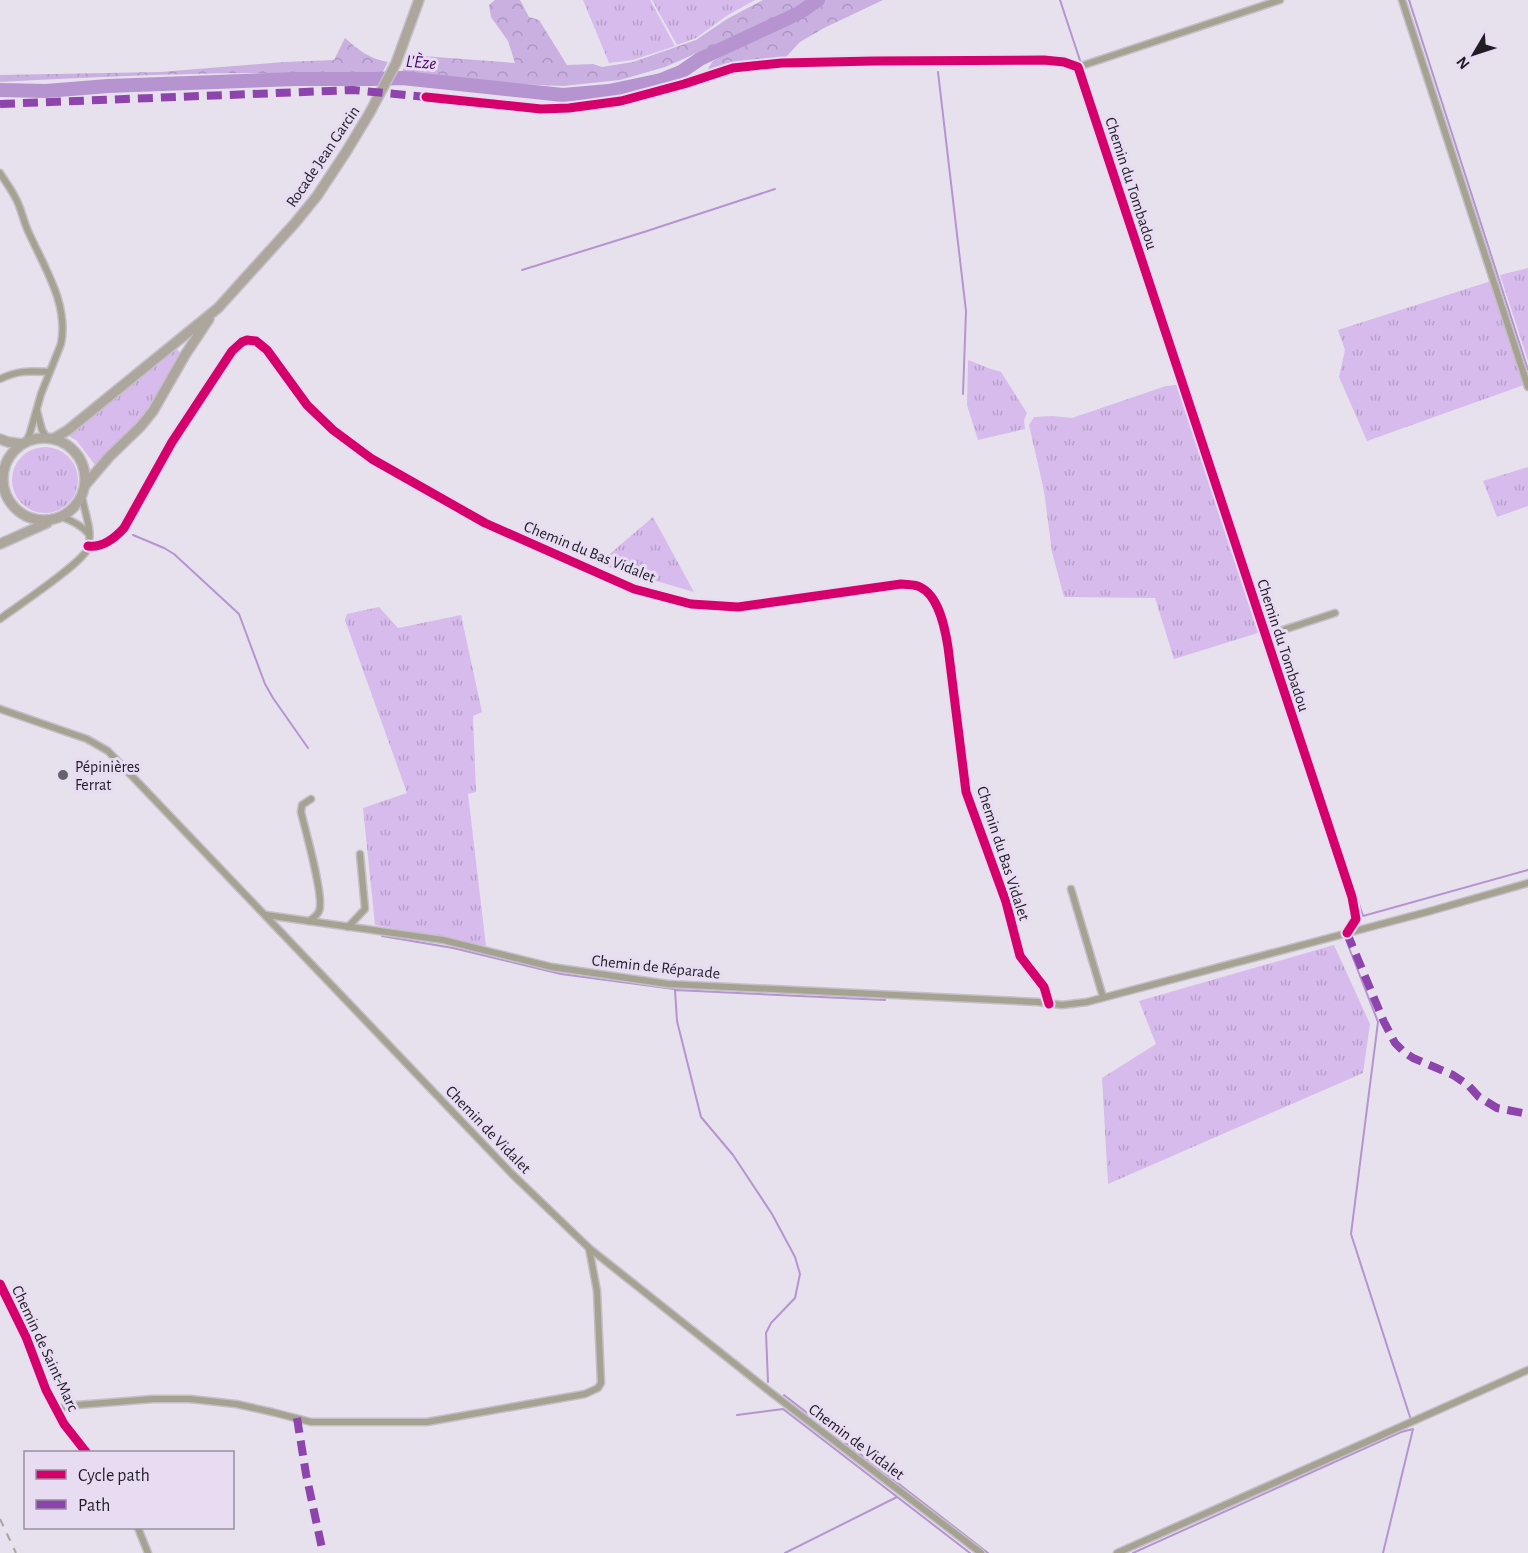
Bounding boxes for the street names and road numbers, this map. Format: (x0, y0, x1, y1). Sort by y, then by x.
street label: Rocade Jean Garcin (283, 103, 362, 210)
street label: Chemin du Tombadou (1102, 115, 1160, 251)
street label: Chemin du Bas Vidalet (522, 518, 658, 586)
street label: Chemin du Tombadou (1254, 577, 1312, 713)
street label: Chemin du Bas Vidalet (974, 784, 1032, 922)
street label: Chemin de Réparade (591, 952, 721, 982)
street label: Chemin de Vidalet (443, 1083, 534, 1177)
street label: Chemin de Saint-Marc (9, 1283, 81, 1414)
street label: Chemin de Vidalet (806, 1401, 907, 1483)

